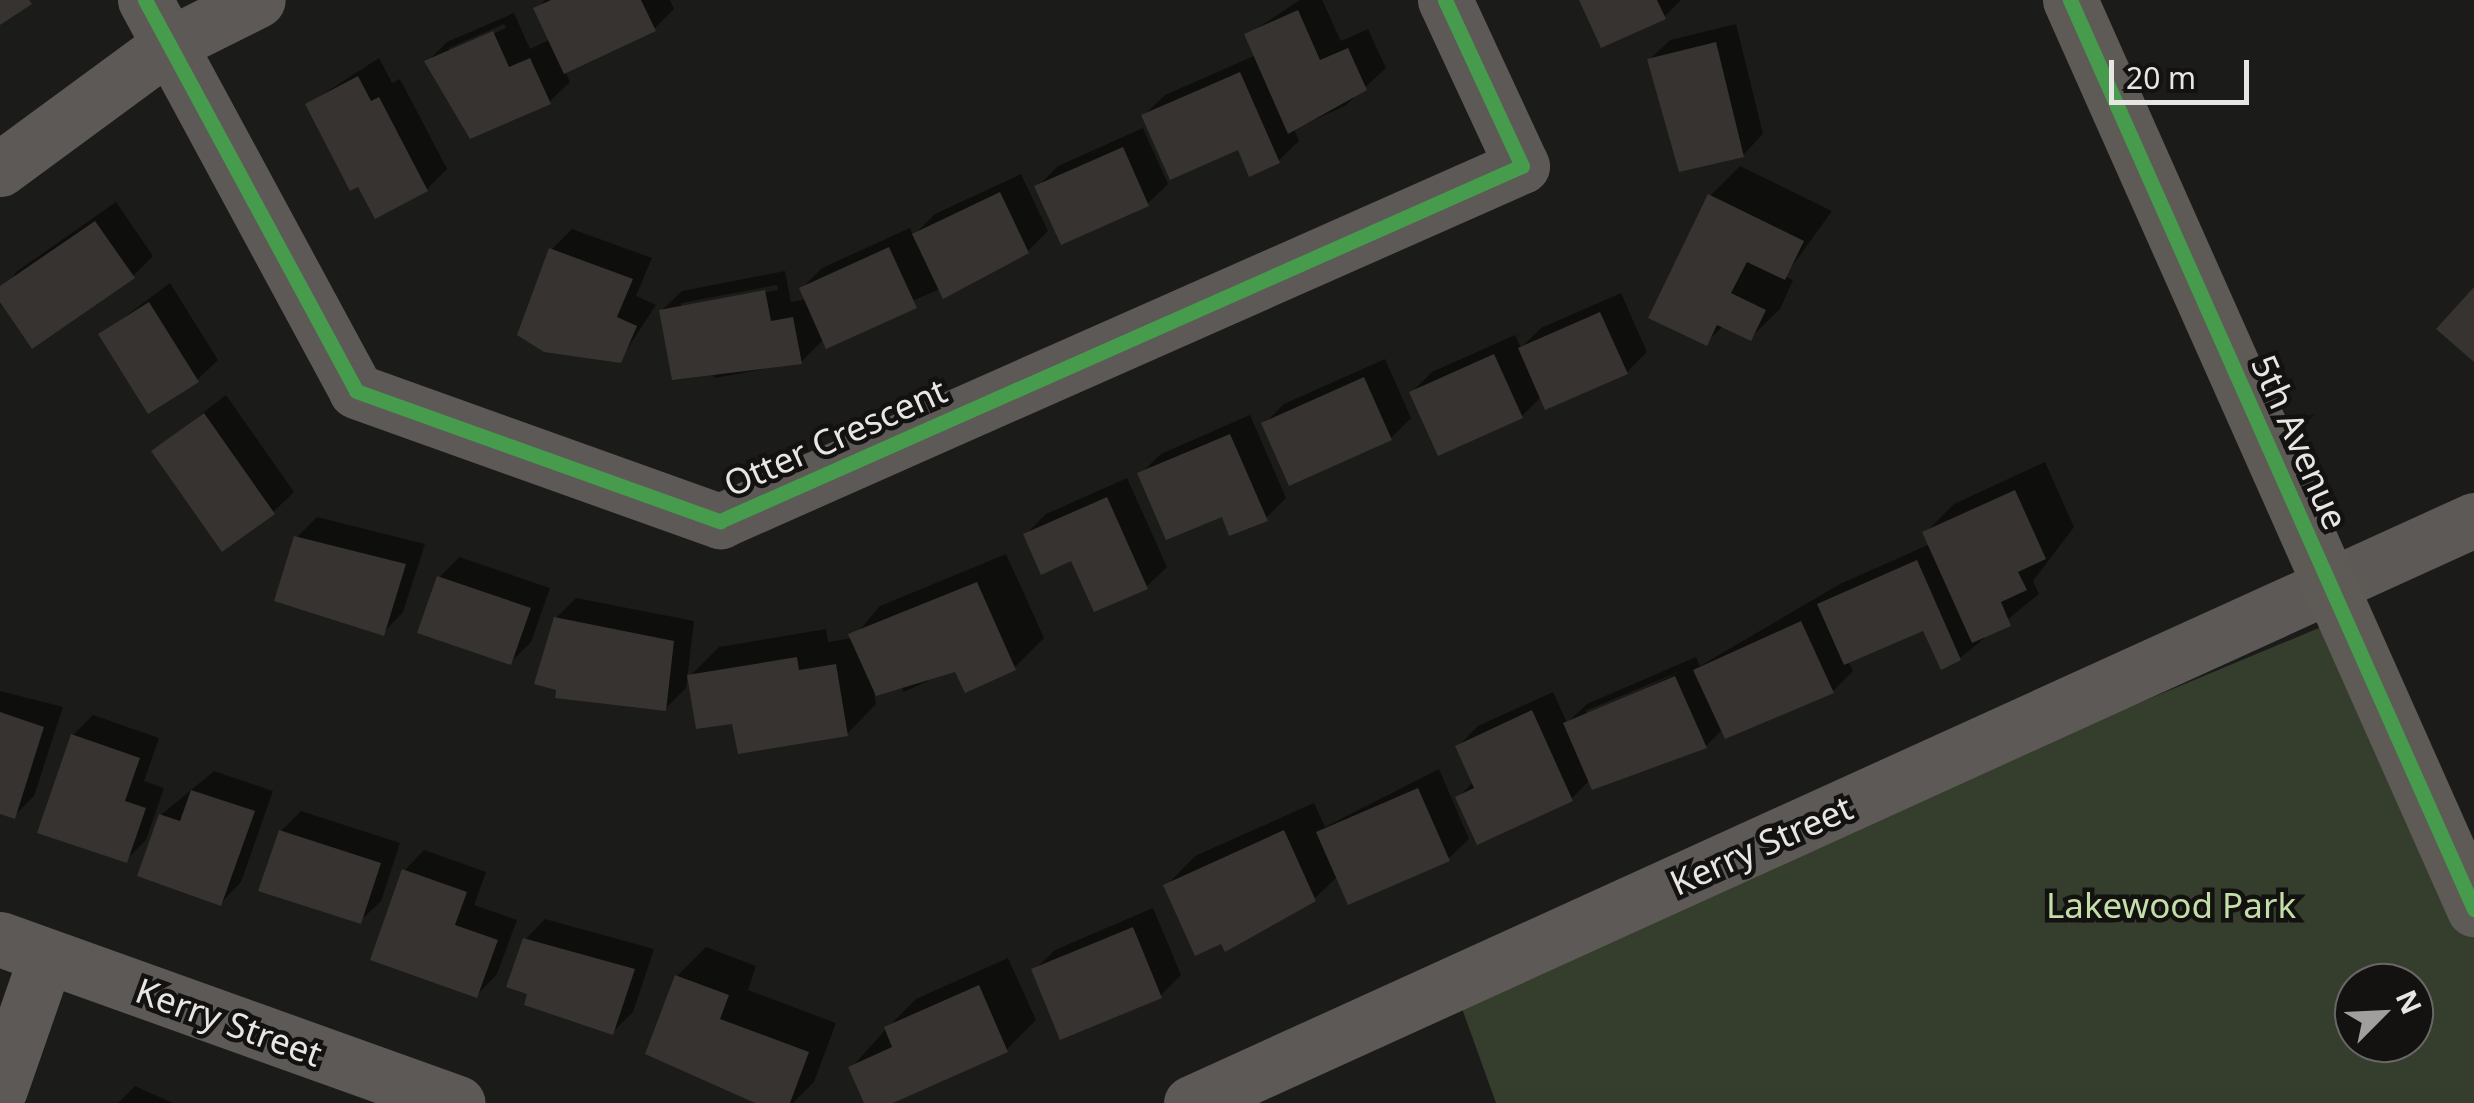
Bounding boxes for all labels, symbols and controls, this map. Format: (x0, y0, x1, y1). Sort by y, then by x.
scale bar (2114, 40, 2254, 102)
text: 20 m (2126, 57, 2196, 98)
street label: 5th Avenue (2243, 348, 2357, 536)
street label: Otter Crescent (717, 369, 953, 505)
street label: Kerry Street (1663, 786, 1859, 904)
park label: Lakewood Park (2046, 884, 2296, 926)
north arrow (2334, 963, 2434, 1063)
street label: Kerry Street (130, 969, 328, 1075)
text: N (2388, 983, 2432, 1020)

